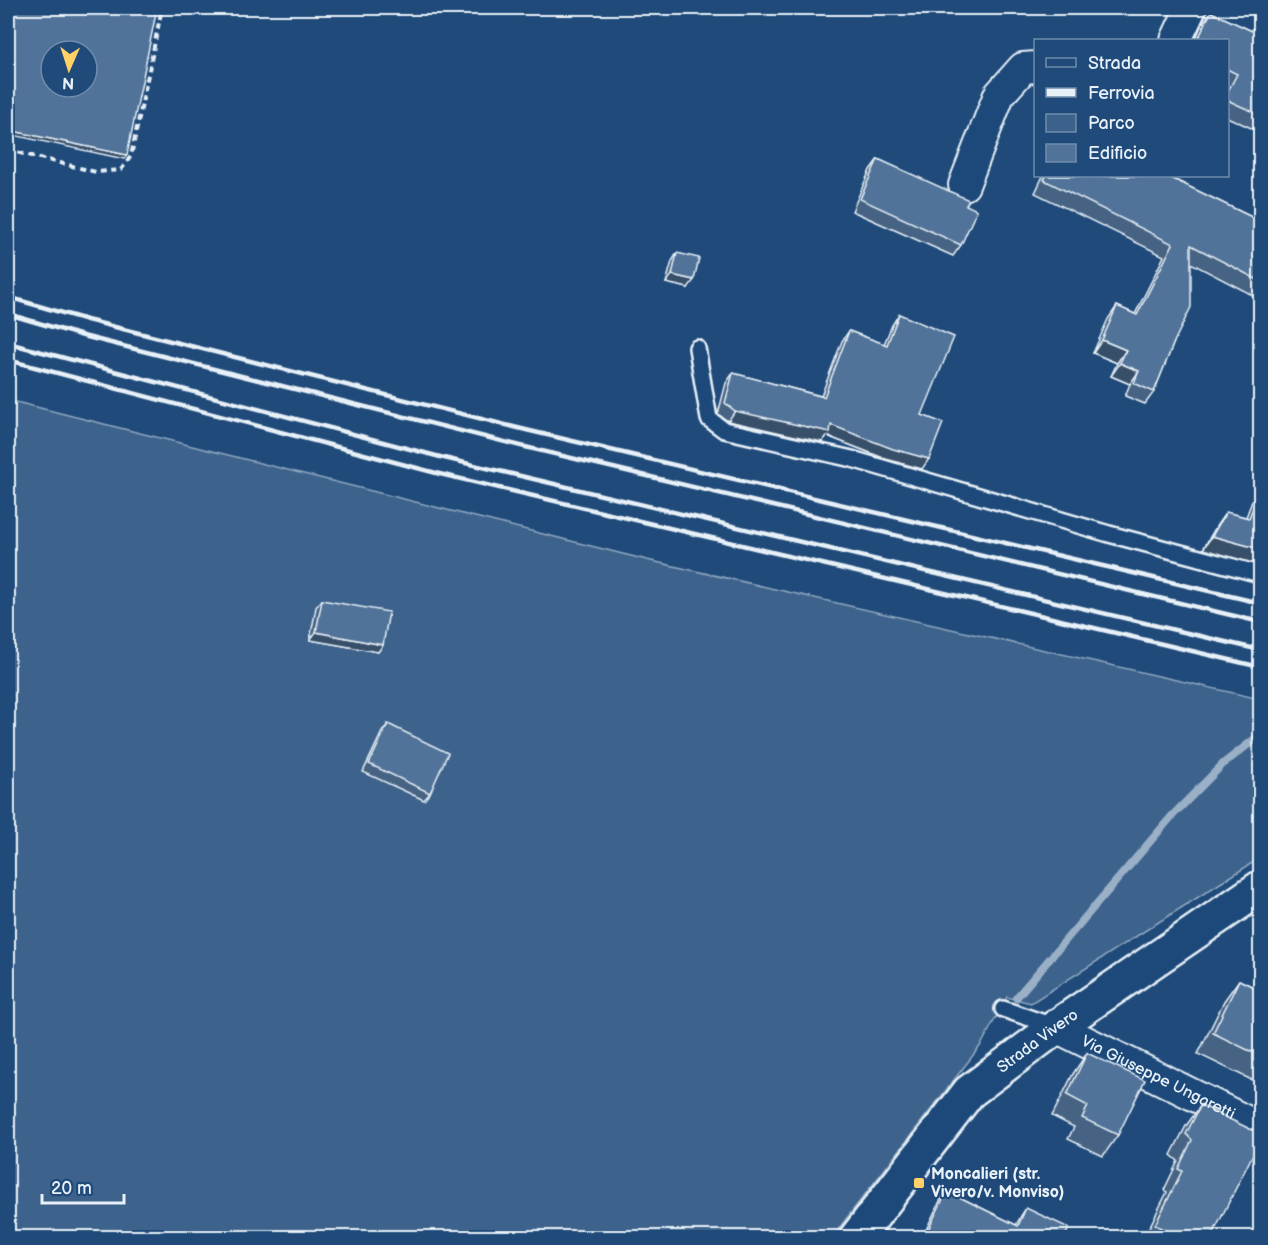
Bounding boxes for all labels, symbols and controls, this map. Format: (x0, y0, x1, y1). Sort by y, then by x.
north arrow (39, 39, 99, 99)
legend (1034, 39, 1229, 177)
text: Strada (1088, 53, 1141, 74)
text: N (62, 73, 75, 92)
text: Ferrovia (1088, 83, 1155, 104)
text: Parco (1088, 113, 1135, 134)
text: Edificio (1088, 143, 1147, 164)
street label: Strada Vivero (993, 1005, 1082, 1077)
street label: Via Giuseppe Ungaretti (1078, 1032, 1238, 1124)
place label: Moncalieri (str. Vivero/v. Monviso) (931, 1165, 1064, 1202)
scale bar (42, 1167, 124, 1205)
marker: Moncalieri (str. Vivero/v. Monviso) (912, 1176, 926, 1190)
text: 20 m (51, 1178, 92, 1199)

